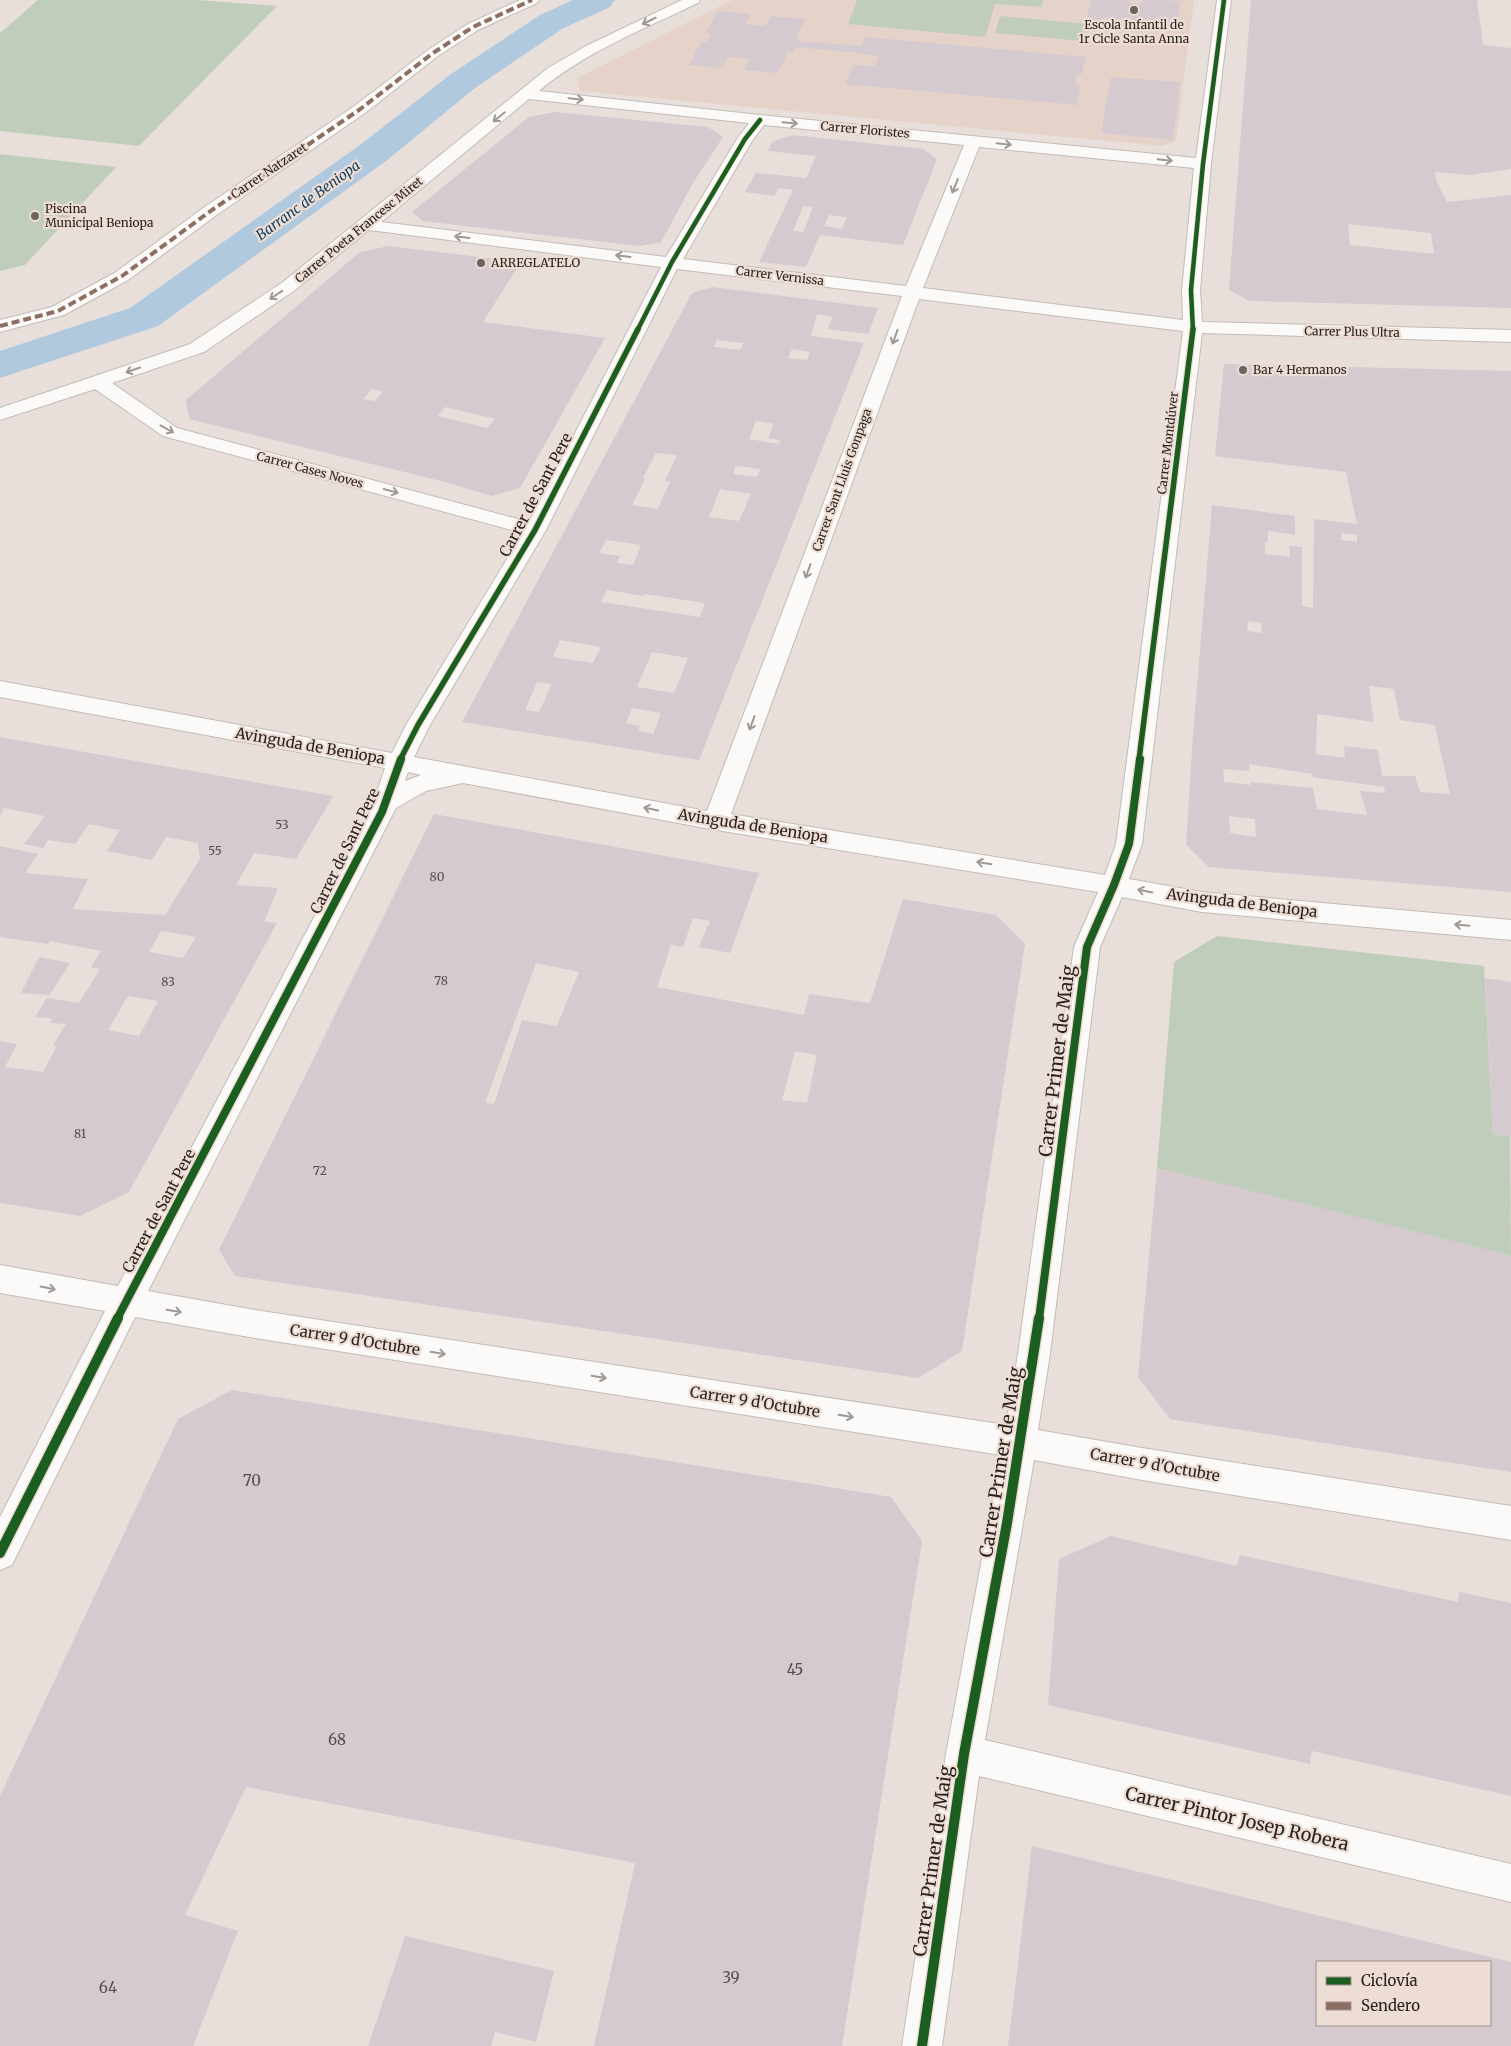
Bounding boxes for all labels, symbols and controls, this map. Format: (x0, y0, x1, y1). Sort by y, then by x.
marker: Escola Infantil de 1r Cicle Santa Anna (1128, 4, 1140, 16)
one-way arrow (642, 16, 657, 26)
place label: Escola Infantil de 1r Cicle Santa Anna (1079, 17, 1190, 46)
one-way arrow (568, 94, 584, 104)
one-way arrow (493, 112, 506, 123)
one-way arrow (781, 118, 797, 128)
street label: Carrer Floristes (820, 118, 910, 141)
street label: Carrer Natzaret (228, 139, 310, 202)
one-way arrow (995, 139, 1011, 148)
one-way arrow (1157, 155, 1173, 165)
water label: Barranc de Beniopa (252, 156, 364, 244)
street label: Carrer Poeta Francesc Miret (292, 173, 426, 286)
one-way arrow (950, 177, 959, 193)
place label: Piscina Municipal Beniopa (45, 201, 154, 230)
marker: Piscina Municipal Beniopa (29, 210, 41, 222)
one-way arrow (454, 232, 470, 242)
one-way arrow (616, 251, 632, 261)
place label: ARREGLATELO (490, 255, 580, 270)
marker: ARREGLATELO (475, 257, 487, 269)
street label: Carrer Vernissa (735, 263, 826, 288)
one-way arrow (269, 289, 283, 300)
street label: Carrer Plus Ultra (1304, 323, 1400, 340)
one-way arrow (890, 328, 899, 344)
place label: Bar 4 Hermanos (1253, 362, 1347, 377)
marker: Bar 4 Hermanos (1237, 364, 1249, 376)
one-way arrow (126, 366, 141, 375)
street label: Carrer Montdúver (1154, 390, 1181, 495)
street label: Carrer Sant Lluis Gonpaga (809, 406, 875, 553)
one-way arrow (159, 425, 174, 434)
street label: Carrer de Sant Pere (495, 429, 576, 560)
street label: Carrer Cases Noves (255, 448, 365, 491)
one-way arrow (382, 487, 398, 496)
one-way arrow (803, 563, 812, 578)
one-way arrow (747, 715, 756, 731)
street label: Avinguda de Beniopa (233, 723, 386, 768)
street label: Carrer de Sant Pere (306, 785, 383, 917)
one-way arrow (644, 803, 660, 813)
street label: Avinguda de Beniopa (676, 804, 830, 847)
house number: 53 (275, 817, 289, 832)
house number: 55 (208, 843, 222, 858)
one-way arrow (977, 858, 993, 868)
house number: 80 (430, 869, 445, 884)
street label: Avinguda de Beniopa (1165, 884, 1319, 921)
one-way arrow (1137, 886, 1153, 895)
one-way arrow (1455, 921, 1471, 930)
street label: Carrer Primer de Maig (1033, 964, 1080, 1158)
house number: 78 (434, 973, 448, 988)
house number: 83 (161, 974, 175, 989)
house number: 81 (74, 1126, 87, 1141)
street label: Carrer de Sant Pere (118, 1145, 199, 1276)
house number: 72 (313, 1163, 327, 1178)
one-way arrow (40, 1284, 56, 1294)
one-way arrow (166, 1306, 182, 1316)
street label: Carrer 9 d'Octubre (289, 1320, 422, 1359)
one-way arrow (430, 1348, 446, 1358)
street label: Carrer Primer de Maig (974, 1365, 1027, 1559)
one-way arrow (590, 1373, 606, 1383)
street label: Carrer 9 d'Octubre (689, 1382, 822, 1421)
one-way arrow (838, 1411, 854, 1421)
street label: Carrer 9 d'Octubre (1089, 1444, 1222, 1485)
house number: 70 (243, 1471, 261, 1490)
house number: 45 (787, 1660, 803, 1679)
house number: 68 (328, 1730, 346, 1749)
street label: Carrer Primer de Maig (908, 1764, 957, 1958)
street label: Carrer Pintor Josep Robera (1123, 1782, 1352, 1856)
legend (1316, 1961, 1491, 2026)
house number: 39 (722, 1968, 740, 1987)
text: Ciclovía (1361, 1971, 1418, 1990)
house number: 64 (99, 1978, 117, 1997)
text: Sendero (1361, 1996, 1420, 2015)

